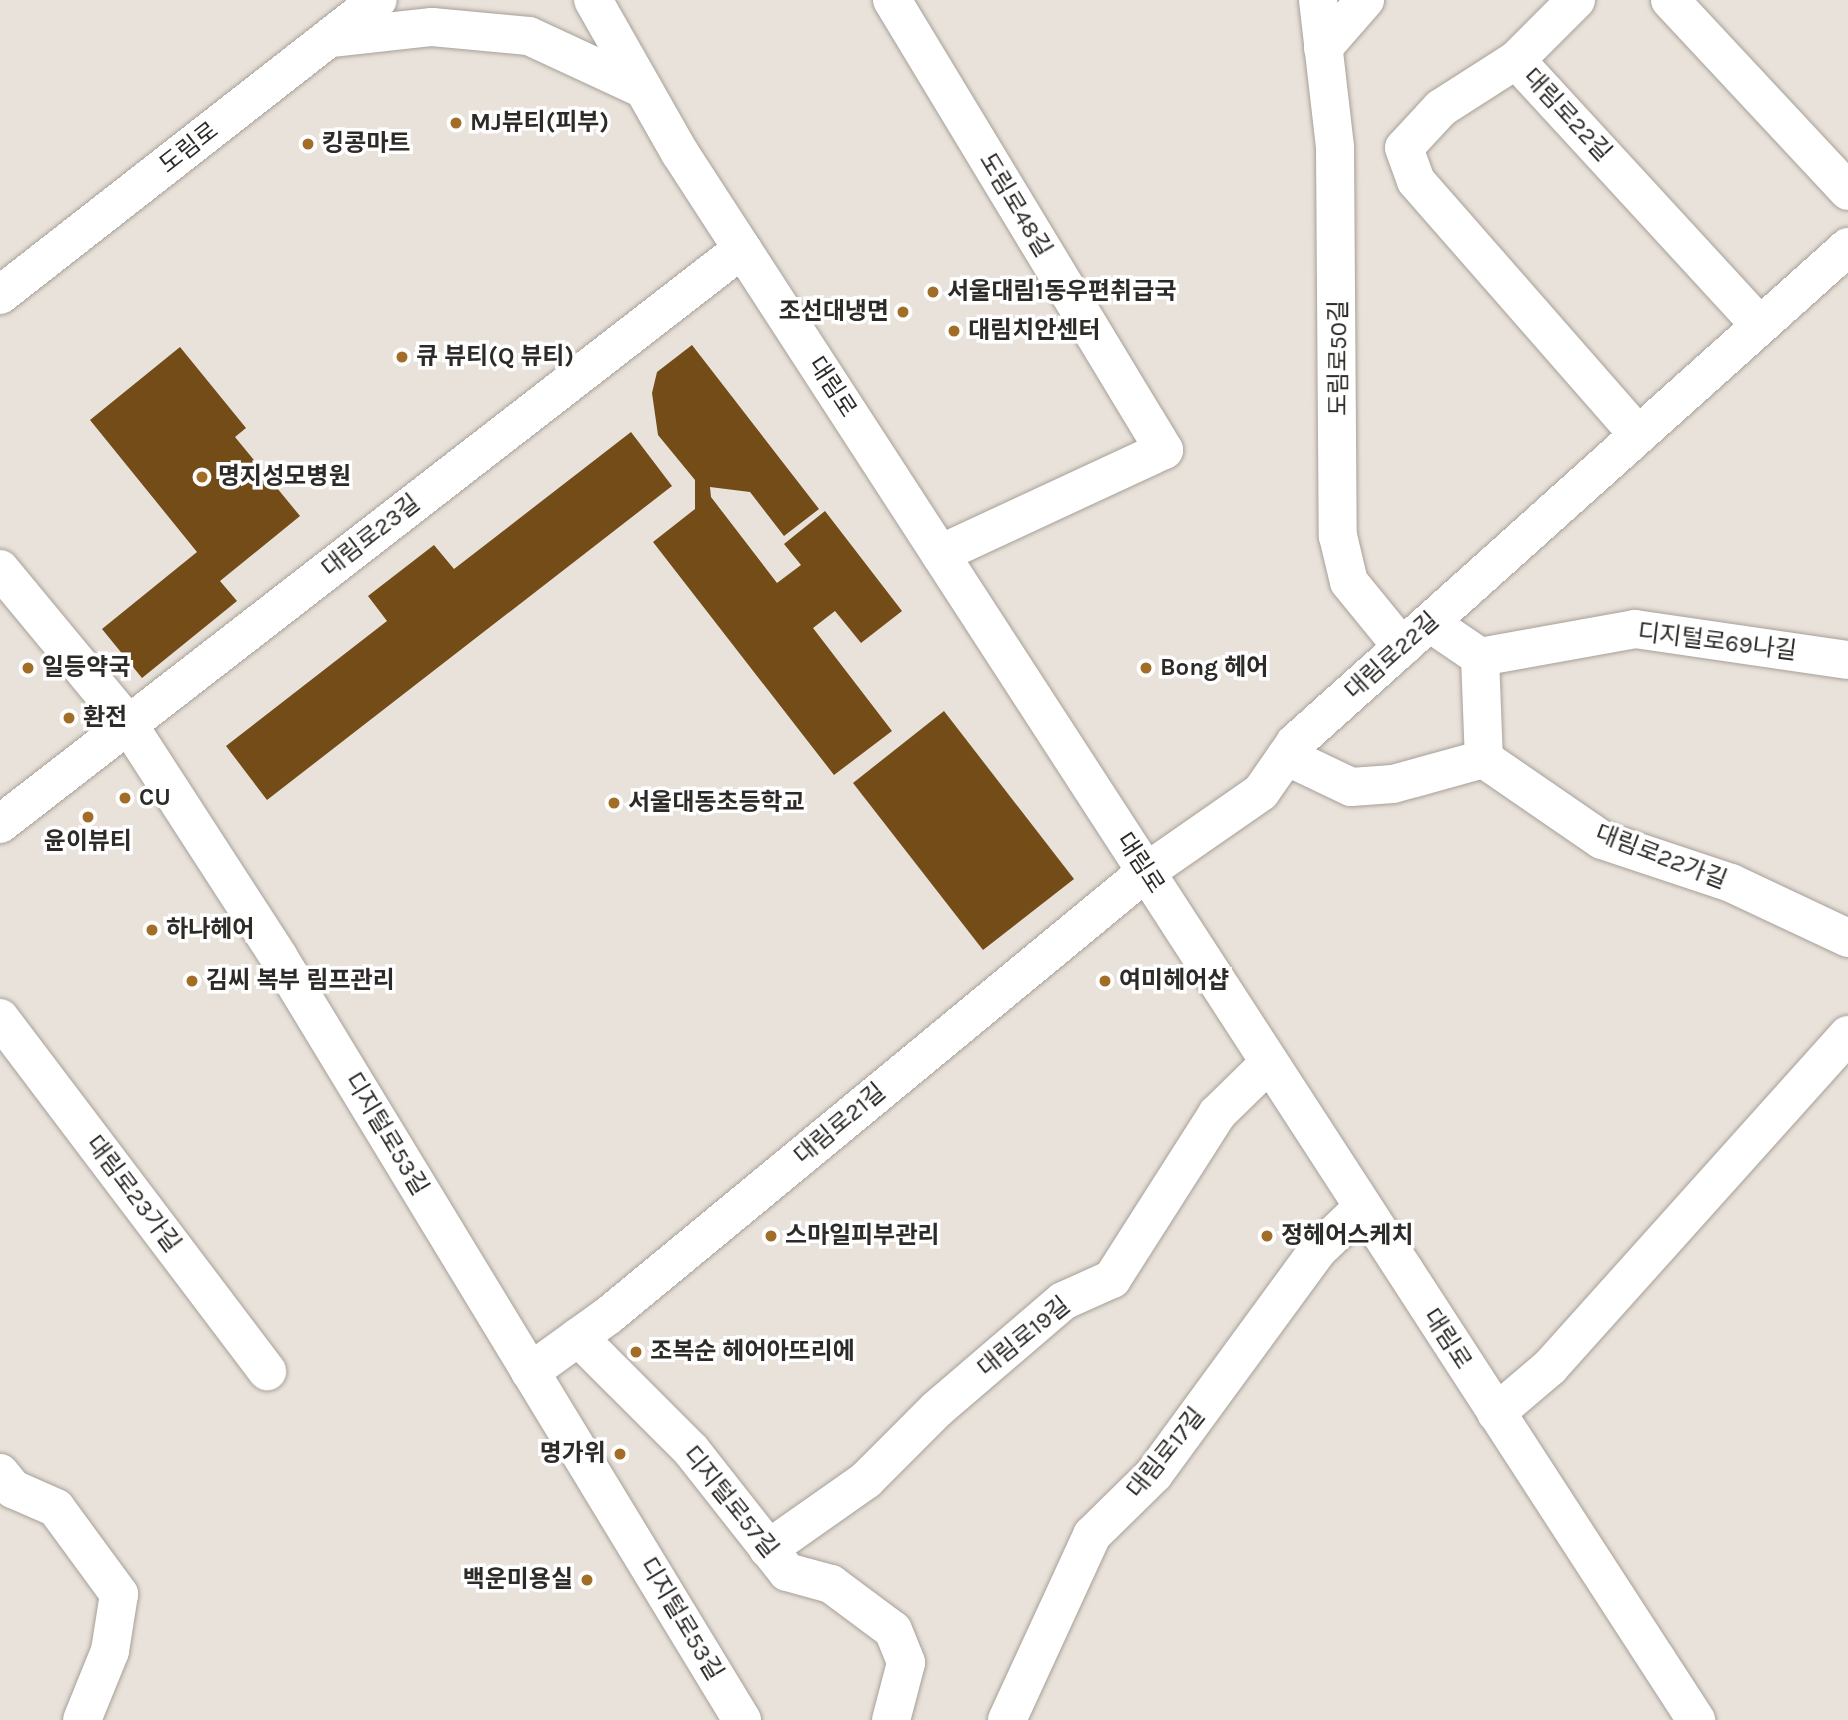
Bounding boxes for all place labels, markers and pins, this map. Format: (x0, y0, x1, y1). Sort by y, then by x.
place label: MJ뷰티(피부) (470, 109, 609, 137)
marker: MJ뷰티(피부) (448, 115, 464, 131)
place label: 킹콩마트 (322, 130, 410, 158)
marker: 킹콩마트 (300, 136, 316, 152)
place label: 서울대림1동우편취급국 (947, 278, 1176, 306)
marker: 서울대림1동우편취급국 (925, 284, 941, 300)
place label: 조선대냉면 (779, 298, 889, 326)
marker: 조선대냉면 (895, 304, 911, 320)
place label: 대림치안센터 (968, 317, 1100, 345)
marker: 대림치안센터 (946, 323, 962, 339)
place label: 큐 뷰티(Q 뷰티) (416, 343, 574, 371)
marker: 큐 뷰티(Q 뷰티) (394, 349, 410, 365)
place label: 명지성모병원 (218, 463, 350, 491)
marker: 명지성모병원 (192, 467, 212, 487)
place label: 일등약국 (42, 654, 130, 682)
place label: Bong 헤어 (1160, 654, 1268, 682)
marker: 일등약국 (20, 660, 36, 676)
marker: Bong 헤어 (1138, 660, 1154, 676)
place label: 환전 (83, 704, 127, 732)
marker: 환전 (61, 710, 77, 726)
place label: CU (139, 784, 171, 812)
place label: 서울대동초등학교 (628, 789, 805, 817)
marker: CU (117, 790, 133, 806)
marker: 서울대동초등학교 (606, 795, 622, 811)
marker: 윤이뷰티 (80, 809, 96, 825)
place label: 윤이뷰티 (44, 828, 132, 856)
place label: 하나헤어 (166, 916, 254, 944)
marker: 하나헤어 (144, 922, 160, 938)
place label: 김씨 복부 림프관리 (206, 967, 395, 995)
place label: 여미헤어샵 (1119, 967, 1229, 995)
marker: 김씨 복부 림프관리 (184, 973, 200, 989)
marker: 여미헤어샵 (1097, 973, 1113, 989)
place label: 스마일피부관리 (785, 1222, 940, 1250)
place label: 정헤어스케치 (1281, 1222, 1413, 1250)
marker: 스마일피부관리 (763, 1228, 779, 1244)
marker: 정헤어스케치 (1259, 1228, 1275, 1244)
place label: 조복순 헤어아뜨리에 (650, 1338, 855, 1366)
marker: 조복순 헤어아뜨리에 (628, 1344, 644, 1360)
place label: 명가위 (540, 1440, 606, 1468)
marker: 명가위 (612, 1446, 628, 1462)
place label: 백운미용실 (463, 1566, 573, 1594)
marker: 백운미용실 (579, 1572, 595, 1588)

